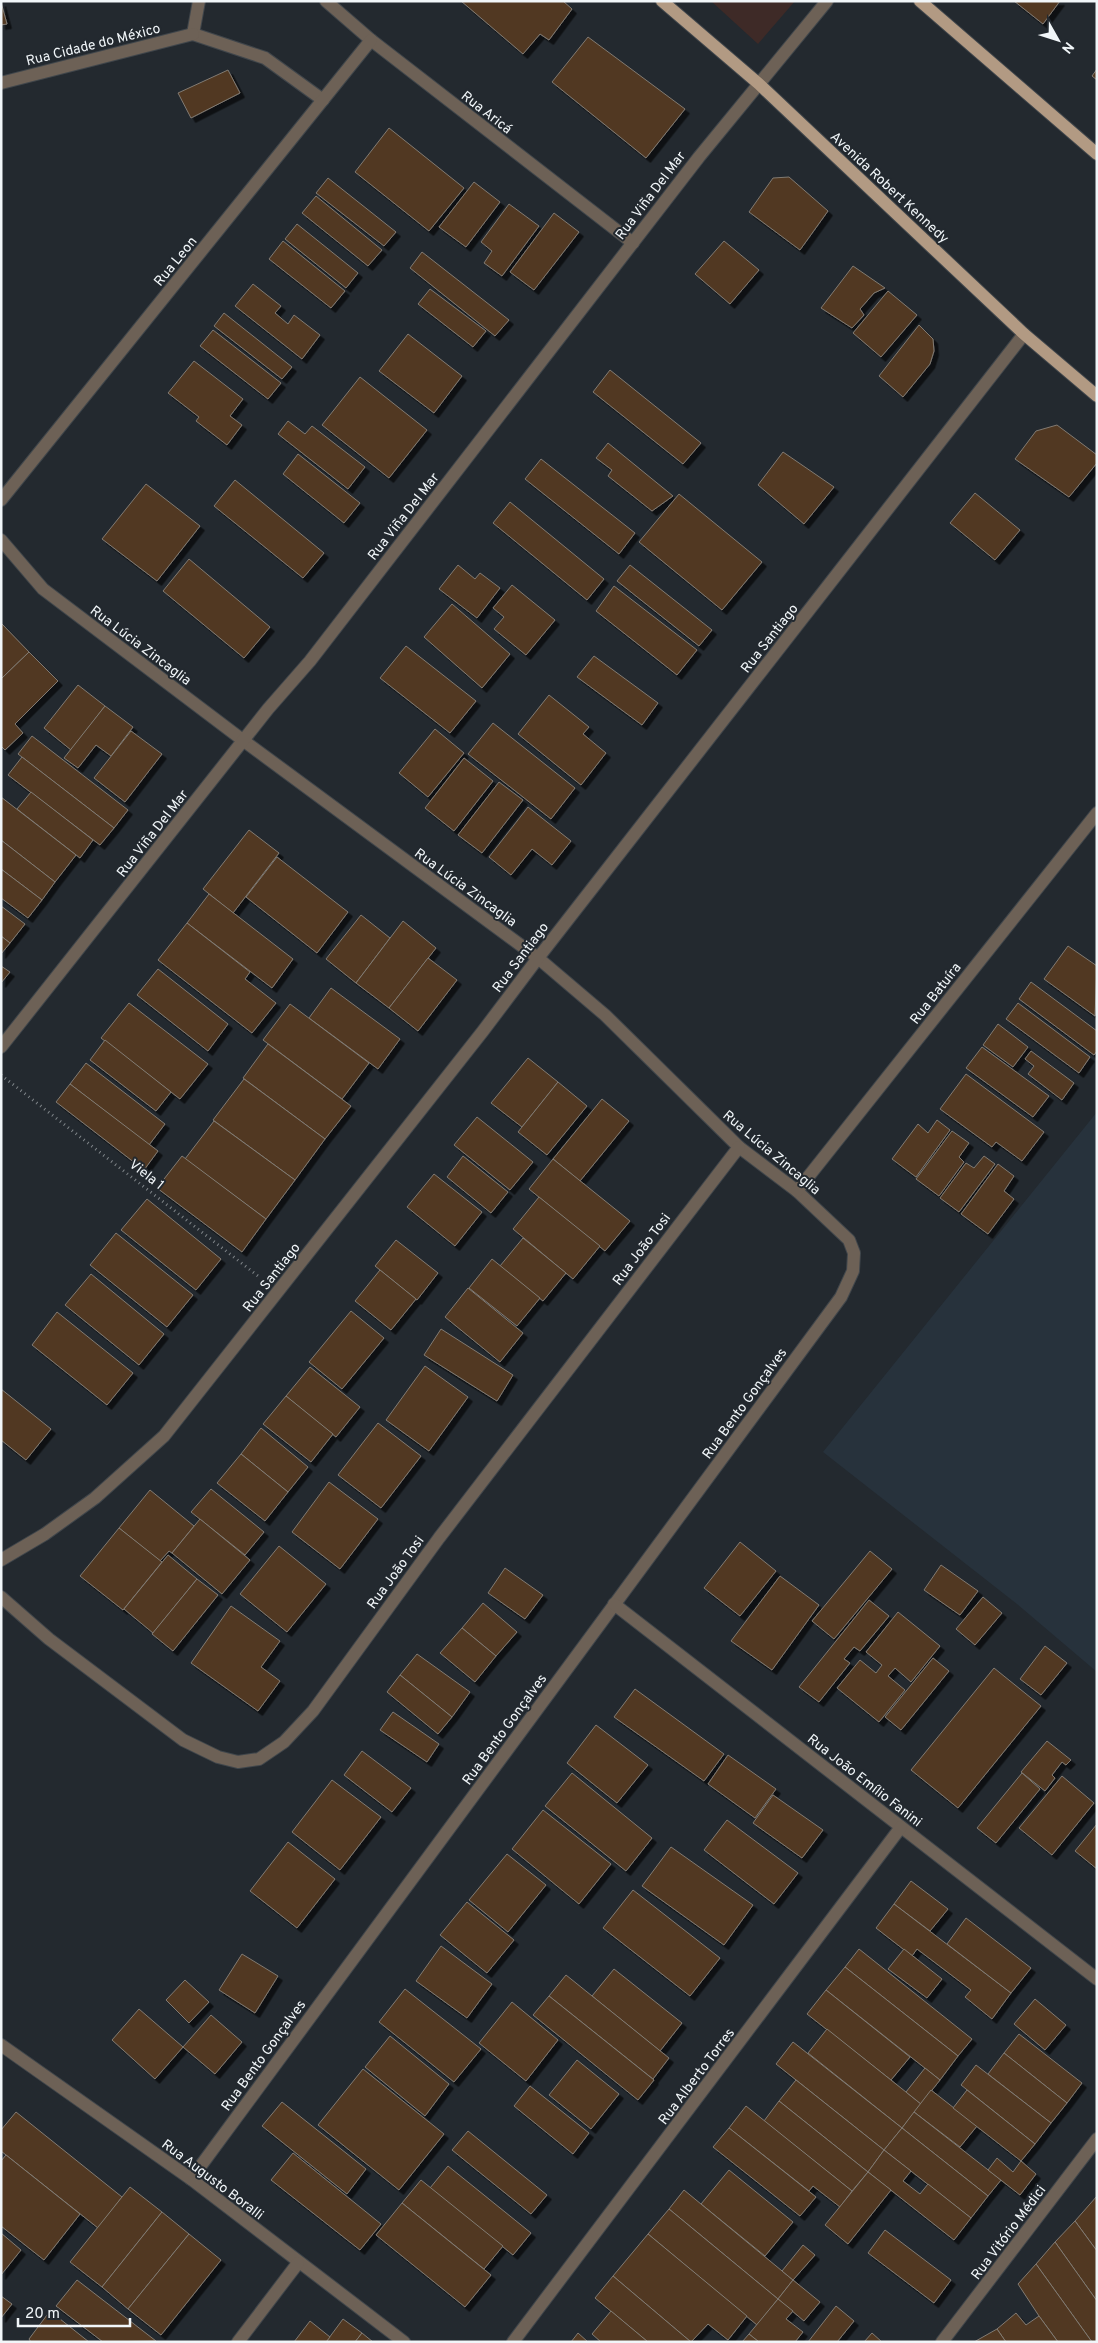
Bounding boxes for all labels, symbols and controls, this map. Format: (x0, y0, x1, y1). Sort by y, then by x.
north arrow (1033, 15, 1083, 65)
street label: Rua Cidade do México (24, 20, 163, 70)
text: N (1057, 38, 1077, 56)
street label: Rua Aricá (457, 88, 515, 138)
street label: Avenida Robert Kennedy (826, 129, 952, 248)
street label: Rua Viña Del Mar (612, 148, 690, 243)
street label: Rua Leon (151, 234, 201, 290)
street label: Rua Viña Del Mar (365, 469, 444, 564)
street label: Rua Santiago (738, 601, 803, 677)
street label: Rua Lúcia Zincaglia (86, 603, 194, 690)
street label: Rua Viña Del Mar (114, 786, 193, 881)
street label: Rua Lúcia Zincaglia (411, 845, 520, 931)
street label: Rua Santiago (489, 919, 553, 996)
street label: Rua Batuíra (907, 960, 965, 1028)
street label: Rua Lúcia Zincaglia (719, 1107, 823, 1199)
street label: Viela 1 (125, 1156, 167, 1194)
street label: Rua João Tosi (610, 1211, 675, 1289)
street label: Rua Santiago (240, 1240, 305, 1316)
street label: Rua Bento Gonçalves (699, 1345, 791, 1463)
street label: Rua João Tosi (364, 1533, 428, 1613)
street label: Rua Bento Gonçalves (459, 1671, 551, 1789)
street label: Rua João Emílio Fanini (803, 1731, 925, 1831)
street label: Rua Bento Gonçalves (218, 1997, 310, 2115)
street label: Rua Alberto Torres (655, 2025, 739, 2129)
street label: Rua Augusto Boralli (158, 2136, 266, 2224)
street label: Rua Vitório Médici (968, 2182, 1050, 2283)
scale bar (18, 2296, 130, 2328)
text: 20 m (25, 2305, 60, 2324)

